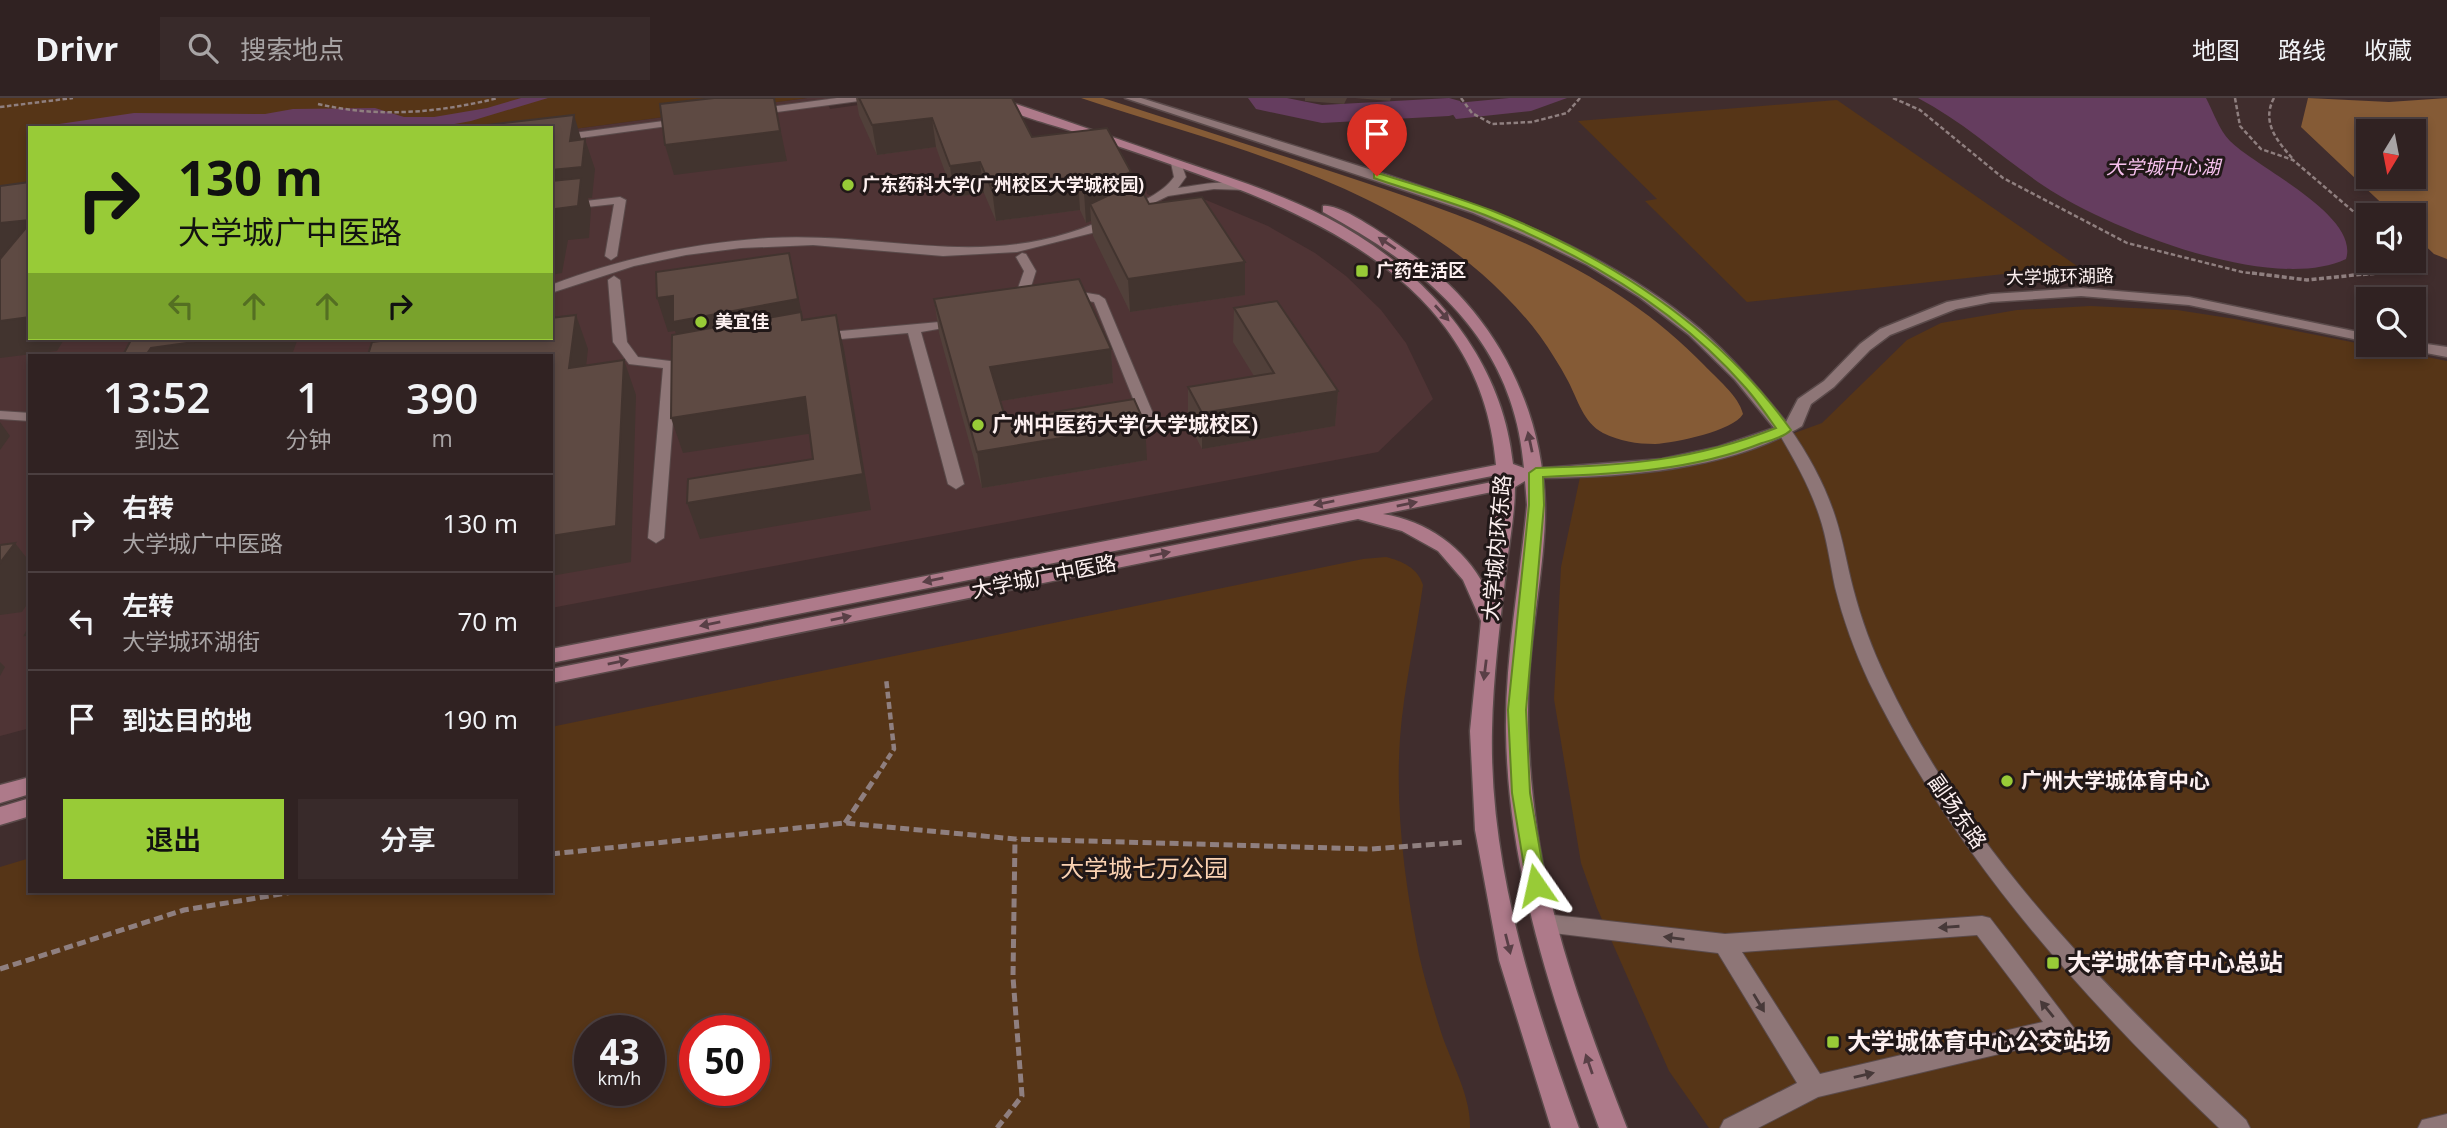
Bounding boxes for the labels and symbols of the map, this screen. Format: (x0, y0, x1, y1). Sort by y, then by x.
pin (1347, 104, 1407, 176)
north arrow (2356, 119, 2426, 189)
water label: 大学城中心湖 (2106, 154, 2223, 180)
place label: 广东药科大学(广州校区大学城校园) (862, 172, 1144, 196)
marker: 广东药科大学(广州校区大学城校园) (840, 177, 856, 193)
one-way arrow (1378, 236, 1396, 250)
place label: 广药生活区 (1376, 258, 1466, 282)
marker: 广药生活区 (1354, 263, 1370, 279)
street label: 大学城环湖路 (2006, 263, 2114, 289)
one-way arrow (1433, 304, 1449, 321)
place label: 美宜佳 (715, 309, 769, 333)
marker: 美宜佳 (693, 314, 709, 330)
place label: 广州中医药大学(大学城校区) (992, 410, 1258, 438)
marker: 广州中医药大学(大学城校区) (970, 417, 986, 433)
one-way arrow (1525, 431, 1536, 453)
street label: 大学城内环东路 (1476, 473, 1516, 622)
one-way arrow (1313, 498, 1335, 509)
one-way arrow (1396, 498, 1418, 509)
street label: 大学城广中医路 (969, 548, 1119, 604)
one-way arrow (1149, 548, 1171, 559)
one-way arrow (922, 575, 944, 586)
one-way arrow (830, 612, 852, 623)
one-way arrow (699, 619, 721, 630)
one-way arrow (607, 657, 629, 668)
one-way arrow (1479, 659, 1490, 681)
place label: 广州大学城体育中心 (2021, 766, 2210, 794)
street label: 副场东路 (1922, 769, 1993, 854)
marker: 广州大学城体育中心 (1999, 773, 2015, 789)
position arrow (1499, 848, 1573, 922)
park label: 大学城七万公园 (1060, 851, 1228, 884)
one-way arrow (1938, 922, 1960, 933)
one-way arrow (1662, 932, 1684, 943)
one-way arrow (1503, 933, 1514, 955)
place label: 大学城体育中心总站 (2067, 945, 2283, 978)
marker: 大学城体育中心总站 (2045, 955, 2061, 971)
one-way arrow (1753, 993, 1765, 1012)
one-way arrow (2040, 1001, 2055, 1019)
speed limit sign: 50 (679, 1015, 770, 1106)
place label: 大学城体育中心公交站场 (1847, 1024, 2111, 1057)
marker: 大学城体育中心公交站场 (1825, 1034, 1841, 1050)
one-way arrow (1583, 1053, 1594, 1074)
one-way arrow (1853, 1069, 1875, 1080)

